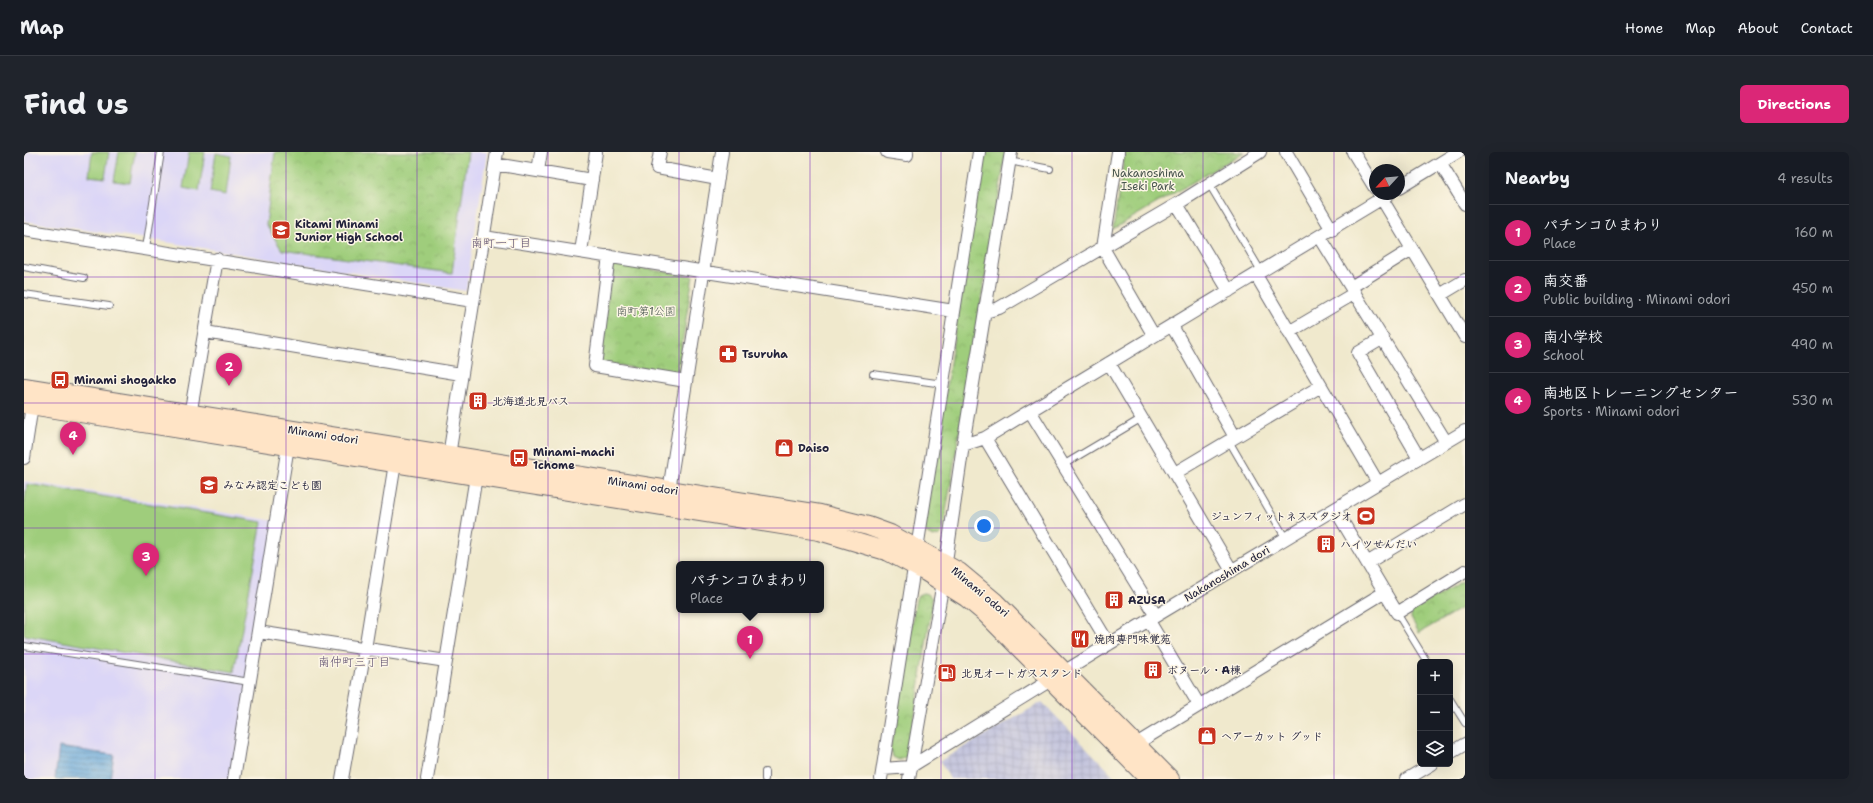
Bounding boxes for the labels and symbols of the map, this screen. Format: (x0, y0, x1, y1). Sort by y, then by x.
north arrow (1369, 164, 1405, 200)
park label: Nakanoshima Iseki Park (1112, 166, 1184, 194)
place label: Kitami Minami Junior High School (295, 217, 403, 245)
school or university icon: Kitami Minami Junior High School (270, 219, 292, 241)
district label: 南町一丁目 (471, 235, 531, 251)
park label: 南町第1公園 (616, 304, 676, 319)
pharmacy icon: Tsuruha (717, 343, 739, 365)
place label: Tsuruha (742, 347, 788, 362)
pin: 2 (216, 353, 242, 386)
bus stop icon: Minami shogakko (49, 369, 71, 391)
place label: Minami shogakko (74, 373, 176, 388)
building icon: 北海道北見バス (467, 390, 489, 412)
place label: 北海道北見バス (492, 394, 569, 409)
pin: 4 (60, 422, 86, 455)
street label: Minami odori (287, 422, 359, 448)
shop icon: Daiso (773, 437, 795, 459)
place label: Daiso (798, 441, 829, 456)
place label: Minami-machi 1chome (533, 445, 615, 473)
bus stop icon: Minami-machi 1chome (508, 447, 530, 469)
street label: Minami odori (607, 473, 679, 499)
school or university icon: みなみ認定こども園 (198, 474, 220, 496)
place label: みなみ認定こども園 (223, 478, 322, 493)
sports icon: ジュンフィットネススタジオ (1355, 505, 1377, 527)
place label: ジュンフィットネススタジオ (1211, 509, 1352, 524)
your location (974, 516, 994, 536)
building icon: ハイツせんだい (1315, 533, 1337, 555)
place label: ハイツせんだい (1340, 537, 1417, 552)
street label: Nakanoshima dori (1181, 542, 1273, 606)
pin: 3 (133, 543, 159, 576)
street label: Minami odori (948, 563, 1012, 621)
building icon: AZUSA (1103, 589, 1125, 611)
place label: AZUSA (1128, 593, 1166, 608)
pin: 1 (737, 626, 763, 659)
restaurant icon: 焼肉専門味覚苑 (1069, 628, 1091, 650)
place label: 焼肉専門味覚苑 (1094, 632, 1171, 647)
district label: 南仲町三丁目 (318, 654, 390, 670)
building icon: ボヌール・A棟 (1142, 659, 1164, 681)
fuel station icon: 北見オートガススタンド (936, 662, 958, 684)
place label: ボヌール・A棟 (1167, 663, 1242, 678)
place label: 北見オートガススタンド (961, 666, 1082, 681)
shop icon: ヘアーカット グッド (1196, 725, 1218, 747)
place label: ヘアーカット グッド (1221, 729, 1323, 744)

